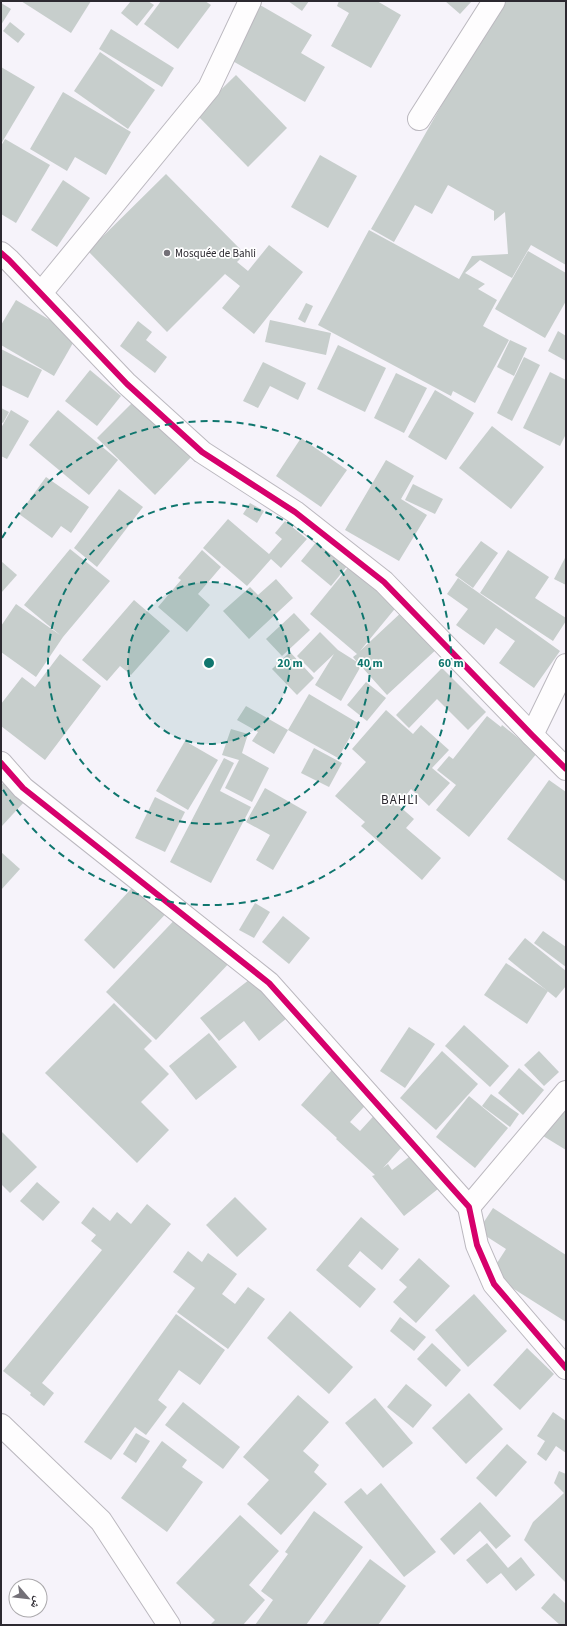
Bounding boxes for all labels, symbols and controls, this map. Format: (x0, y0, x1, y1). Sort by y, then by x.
place label: Mosquée de Bahli (175, 246, 256, 261)
marker: Mosquée de Bahli (162, 248, 172, 258)
text: 20 m (277, 655, 303, 672)
text: 40 m (357, 655, 383, 672)
text: 60 m (438, 655, 464, 672)
centre of rings (202, 656, 216, 670)
district label: BAHLI (381, 791, 419, 809)
north arrow (8, 1578, 48, 1618)
text: ش (27, 1594, 46, 1611)

